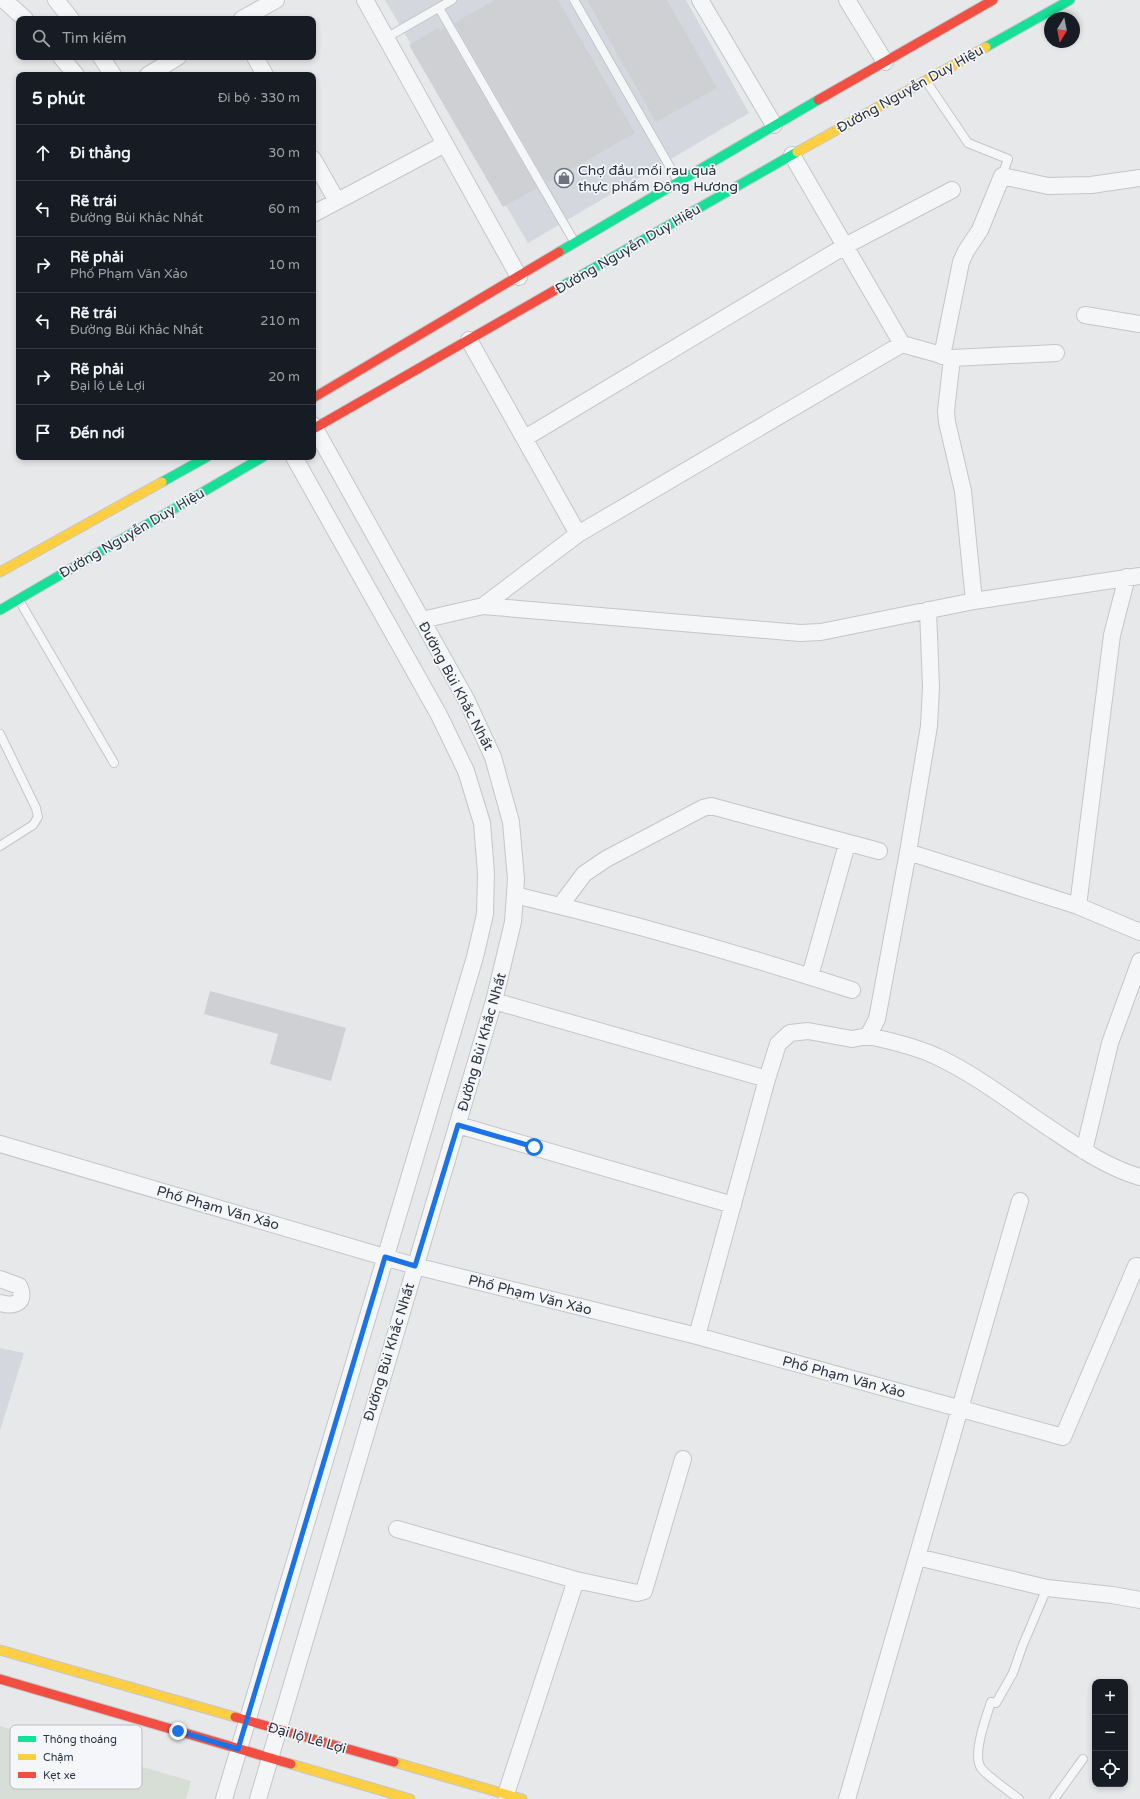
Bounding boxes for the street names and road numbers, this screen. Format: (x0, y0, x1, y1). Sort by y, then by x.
street label: Đường Nguyễn Duy Hiệu (834, 42, 986, 136)
street label: Đường Nguyễn Duy Hiệu (552, 200, 704, 298)
street label: Đường Nguyễn Duy Hiệu (56, 484, 208, 582)
street label: Đường Bùi Khắc Nhất (415, 619, 497, 754)
street label: Đường Bùi Khắc Nhất (454, 970, 510, 1113)
street label: Phố Phạm Văn Xảo (155, 1182, 281, 1234)
street label: Phố Phạm Văn Xảo (466, 1271, 594, 1319)
street label: Đường Bùi Khắc Nhất (360, 1280, 418, 1423)
street label: Phố Phạm Văn Xảo (781, 1352, 907, 1402)
street label: Đại lộ Lê Lợi (266, 1719, 348, 1757)

